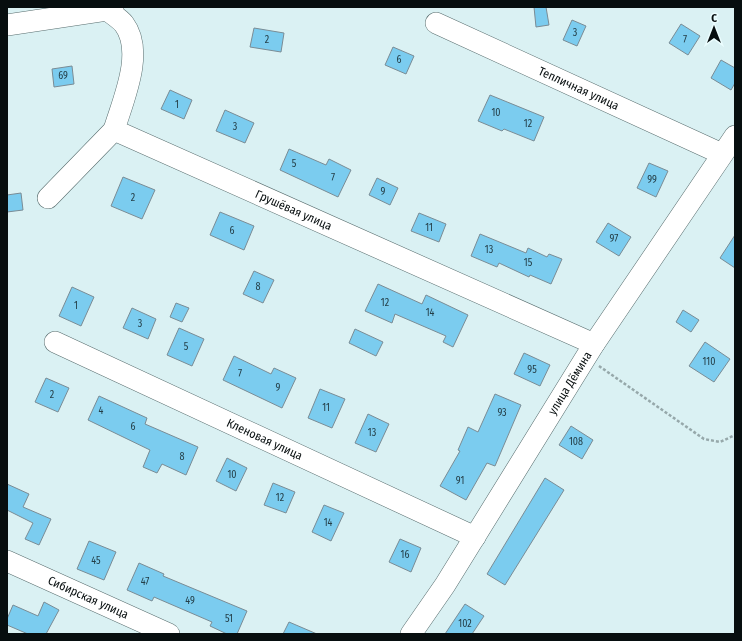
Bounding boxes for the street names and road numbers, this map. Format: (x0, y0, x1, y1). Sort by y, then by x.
street label: Тепличная улица (536, 64, 621, 113)
street label: Грушёвая улица (253, 187, 334, 233)
street label: улица Дёмина (545, 349, 595, 417)
street label: Кленовая улица (224, 416, 305, 463)
street label: Сибирская улица (46, 573, 131, 622)

